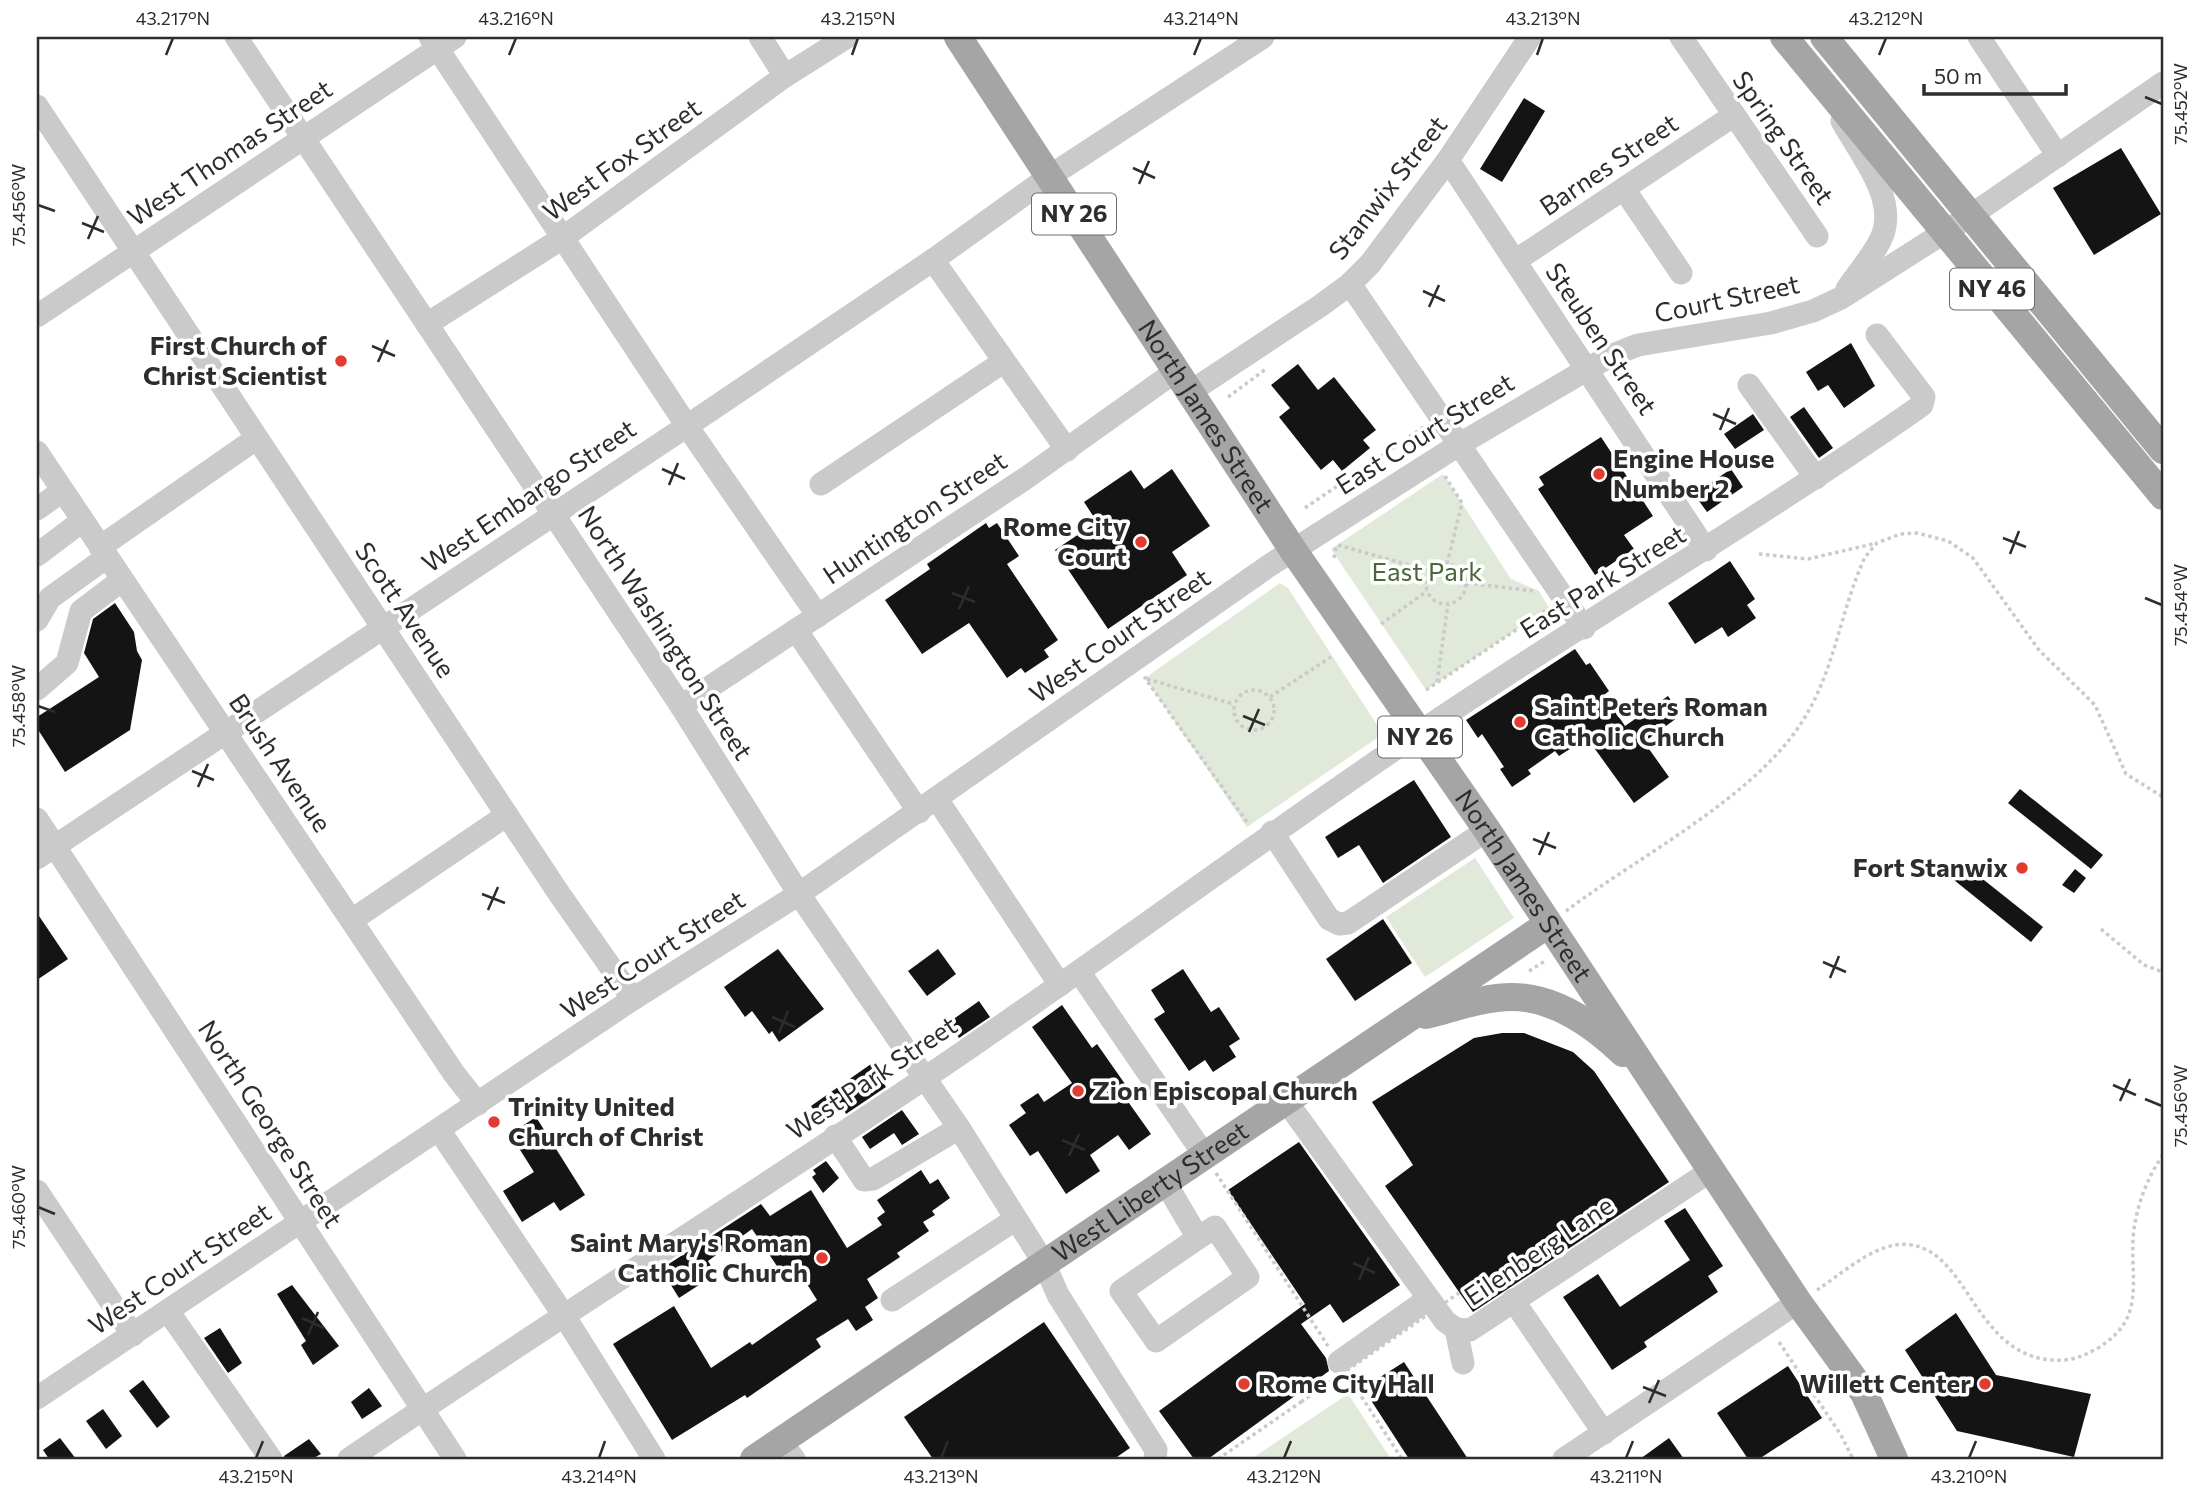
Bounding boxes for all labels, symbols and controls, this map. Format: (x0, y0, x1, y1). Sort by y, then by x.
text: 43.217°N (136, 7, 210, 29)
text: 43.216°N (478, 7, 554, 29)
text: 43.215°N (820, 7, 896, 29)
text: 43.214°N (1163, 7, 1239, 29)
text: 43.213°N (1506, 7, 1580, 29)
text: 43.212°N (1849, 7, 1923, 29)
scale bar (1924, 52, 2065, 96)
text: 50 m (1934, 63, 1982, 88)
text: 75.452°W (2169, 63, 2191, 145)
street label: Spring Street (1727, 65, 1841, 210)
street label: West Thomas Street (121, 72, 337, 232)
street label: West Fox Street (536, 91, 706, 226)
street label: Barnes Street (1533, 106, 1683, 221)
street label: Stanwix Street (1321, 109, 1452, 265)
text: 75.456°W (7, 164, 29, 246)
road number: NY 26 (1032, 194, 1116, 234)
street label: Steuben Street (1540, 256, 1664, 420)
street label: Court Street (1651, 267, 1802, 328)
road number: NY 46 (1950, 268, 2034, 310)
street label: North James Street (1133, 313, 1281, 518)
place label: First Church of Christ Scientist (143, 329, 327, 390)
marker: First Church of Christ Scientist (333, 353, 349, 369)
street label: East Court Street (1330, 366, 1519, 500)
street label: West Embargo Street (415, 412, 641, 578)
place label: Engine House Number 2 (1613, 442, 1774, 503)
street label: Huntington Street (817, 444, 1012, 590)
marker: Engine House Number 2 (1591, 466, 1607, 482)
street label: North Washington Street (572, 499, 760, 765)
place label: Rome City Court (1003, 510, 1127, 571)
street label: East Park Street (1514, 517, 1691, 644)
marker: Rome City Court (1133, 534, 1149, 550)
street label: Scott Avenue (350, 536, 463, 683)
park label: East Park (1372, 555, 1482, 586)
street label: West Court Street (1023, 561, 1215, 709)
text: 75.454°W (2169, 564, 2191, 646)
text: 75.458°W (7, 665, 29, 747)
street label: Brush Avenue (224, 687, 339, 837)
place label: Saint Peters Roman Catholic Church (1534, 690, 1768, 751)
marker: Saint Peters Roman Catholic Church (1512, 714, 1528, 730)
road number: NY 26 (1378, 716, 1462, 758)
street label: North James Street (1450, 783, 1600, 987)
place label: Fort Stanwix (1853, 851, 2008, 882)
marker: Fort Stanwix (2014, 860, 2030, 876)
street label: West Court Street (554, 883, 750, 1025)
street label: West Park Street (780, 1008, 962, 1145)
street label: North George Street (193, 1014, 350, 1233)
text: 75.456°W (2169, 1065, 2191, 1147)
place label: Zion Episcopal Church (1092, 1074, 1358, 1105)
marker: Zion Episcopal Church (1070, 1083, 1086, 1099)
place label: Trinity United Church of Christ (508, 1090, 703, 1151)
marker: Trinity United Church of Christ (486, 1114, 502, 1130)
street label: West Liberty Street (1046, 1114, 1254, 1268)
text: 75.460°W (7, 1165, 29, 1249)
street label: Eilenberg Lane (1458, 1189, 1619, 1311)
street label: West Court Street (82, 1195, 276, 1340)
place label: Saint Mary's Roman Catholic Church (570, 1226, 808, 1287)
marker: Saint Mary's Roman Catholic Church (814, 1250, 830, 1266)
place label: Rome City Hall (1258, 1367, 1435, 1398)
place label: Willett Center (1800, 1367, 1971, 1398)
marker: Rome City Hall (1236, 1376, 1252, 1392)
marker: Willett Center (1977, 1376, 1993, 1392)
text: 43.215°N (218, 1465, 294, 1487)
text: 43.214°N (561, 1465, 637, 1487)
text: 43.213°N (904, 1465, 978, 1487)
text: 43.212°N (1247, 1465, 1321, 1487)
text: 43.211°N (1590, 1465, 1662, 1487)
text: 43.210°N (1931, 1465, 2007, 1487)

